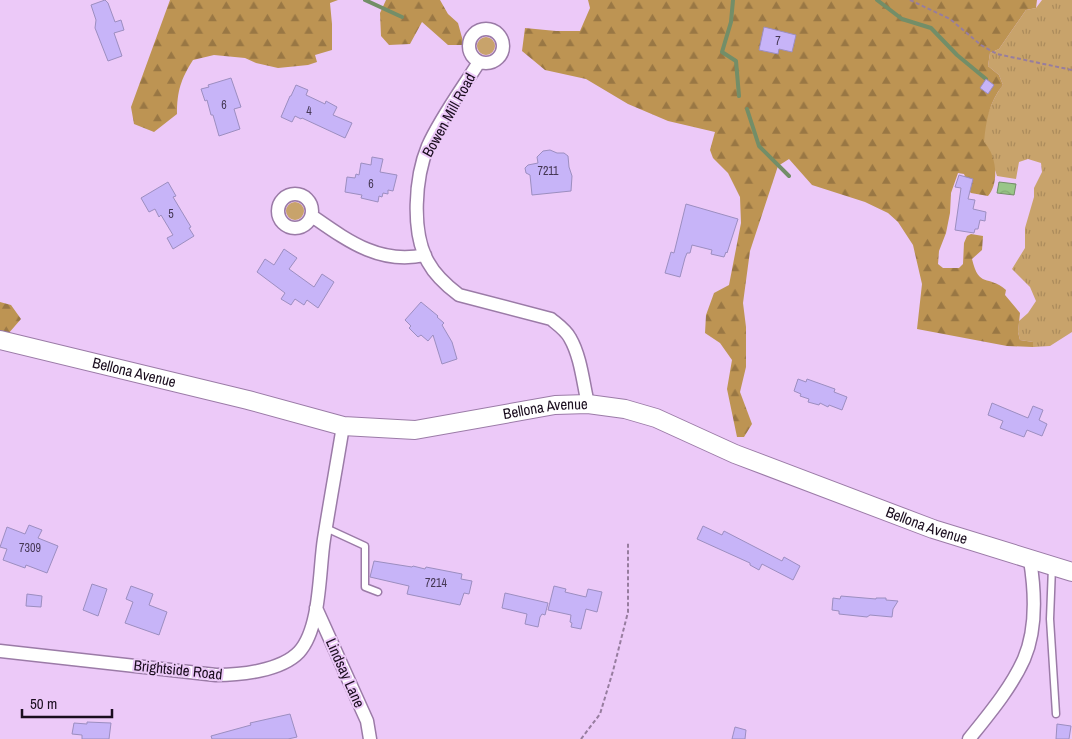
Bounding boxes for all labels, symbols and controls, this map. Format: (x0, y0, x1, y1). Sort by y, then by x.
house number: 7 (775, 33, 781, 49)
street label: Bowen Mill Road (417, 69, 480, 161)
house number: 6 (221, 97, 227, 113)
house number: 4 (306, 103, 312, 119)
house number: 7211 (537, 163, 559, 179)
house number: 6 (368, 176, 374, 192)
house number: 5 (168, 206, 174, 222)
street label: Bellona Avenue (90, 352, 178, 392)
street label: Bellona Avenue (501, 393, 588, 424)
street label: Bellona Avenue (883, 501, 970, 549)
house number: 7309 (19, 540, 41, 556)
house number: 7214 (425, 575, 447, 591)
street label: Lindsay Lane (321, 635, 370, 711)
street label: Brightside Road (133, 654, 223, 685)
scale bar (22, 686, 112, 718)
text: 50 m (30, 693, 57, 714)

